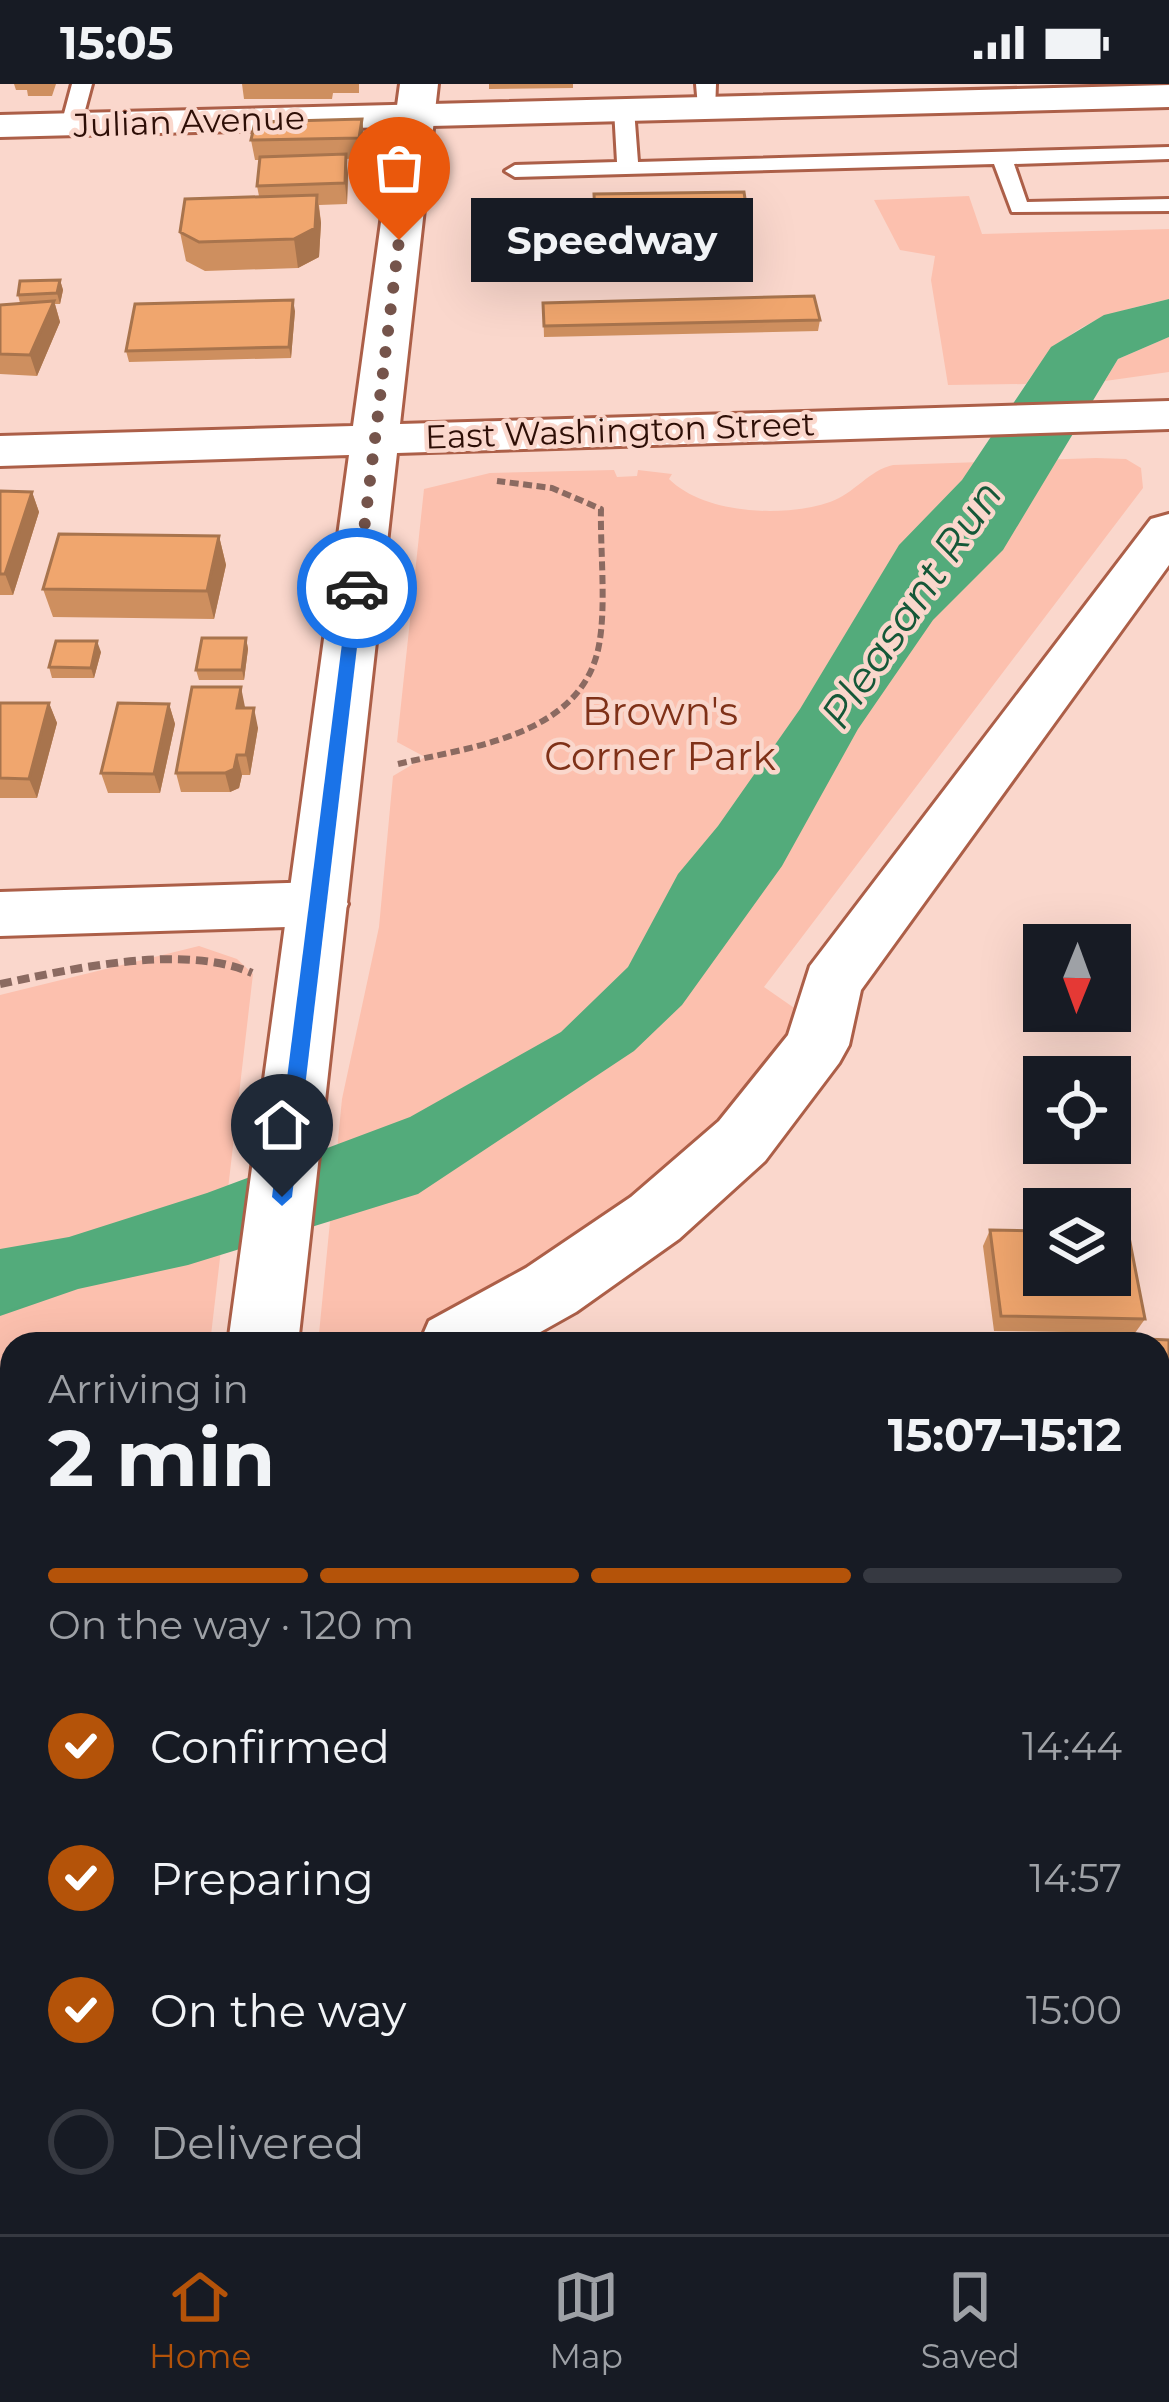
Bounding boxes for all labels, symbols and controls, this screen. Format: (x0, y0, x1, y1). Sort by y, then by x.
text: 15:05 (60, 15, 174, 70)
street label: Julian Avenue (72, 97, 305, 145)
pin (348, 117, 450, 240)
icon: bag (366, 135, 432, 201)
callout: Speedway (471, 198, 753, 282)
text: Speedway (507, 216, 717, 264)
street label: East Washington Street (424, 403, 816, 457)
water label: Pleasant Run (809, 470, 1013, 738)
courier (297, 528, 417, 648)
icon: car (324, 555, 390, 621)
park label: Brown's Corner Park (544, 687, 776, 780)
north arrow (1023, 924, 1131, 1032)
map controls (1023, 924, 1131, 1296)
button: locate (1023, 1056, 1131, 1164)
pin (231, 1074, 333, 1197)
icon: home (249, 1092, 315, 1158)
button: layers (1023, 1188, 1131, 1296)
text: Arriving in (48, 1365, 249, 1413)
text: 15:07–15:12 (888, 1407, 1122, 1462)
text: 2 min (48, 1410, 275, 1506)
text: On the way · 120 m (48, 1601, 414, 1649)
icon: check (48, 1713, 114, 1779)
text: Confirmed (150, 1719, 390, 1774)
text: 14:44 (1022, 1722, 1122, 1770)
icon: check (48, 1845, 114, 1911)
text: Preparing (150, 1851, 374, 1906)
text: 14:57 (1029, 1854, 1122, 1902)
icon: check (48, 1977, 114, 2043)
text: On the way (150, 1983, 406, 2038)
text: 15:00 (1026, 1986, 1122, 2034)
text: Delivered (150, 2115, 365, 2170)
tab: Home (149, 2264, 251, 2376)
tab: Map (549, 2264, 623, 2376)
tab: Saved (921, 2264, 1020, 2376)

